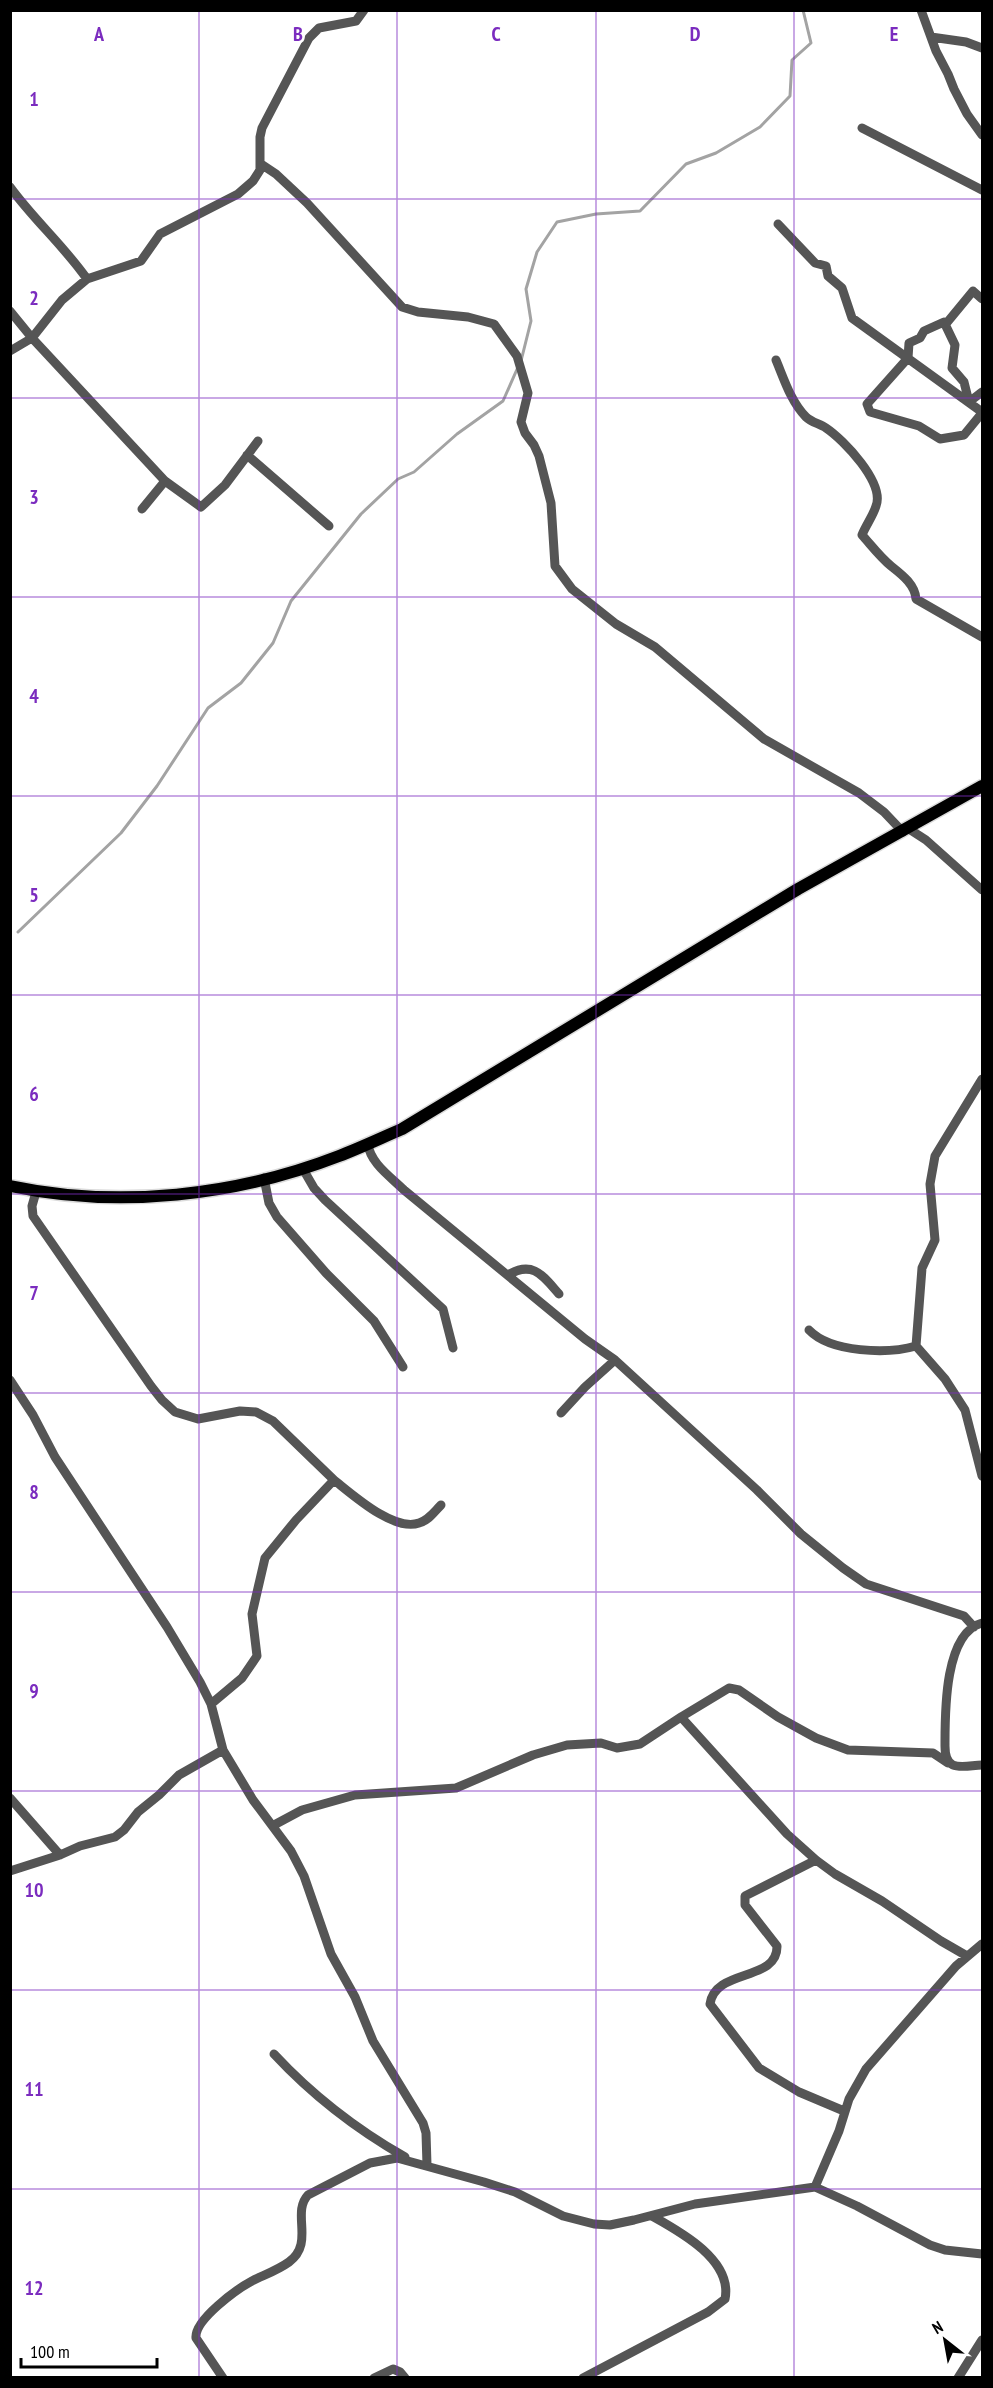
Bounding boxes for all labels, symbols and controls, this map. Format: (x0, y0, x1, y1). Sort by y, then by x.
text: A (93, 21, 105, 47)
text: B (293, 21, 303, 47)
text: C (491, 21, 501, 47)
text: D (690, 21, 701, 47)
text: E (890, 21, 898, 47)
text: 1 (29, 86, 39, 112)
text: 2 (29, 285, 39, 311)
text: 3 (29, 484, 39, 510)
text: 4 (29, 683, 39, 709)
text: 5 (29, 882, 39, 908)
text: 6 (29, 1081, 39, 1107)
text: 7 (29, 1280, 39, 1306)
text: 8 (29, 1479, 39, 1505)
text: 9 (29, 1678, 39, 1704)
text: 10 (24, 1877, 44, 1903)
text: 11 (24, 2076, 44, 2102)
text: 12 (24, 2275, 44, 2301)
north arrow (915, 2310, 975, 2370)
text: N (928, 2316, 946, 2338)
scale bar (21, 2331, 158, 2369)
text: 100 m (30, 2340, 70, 2363)

